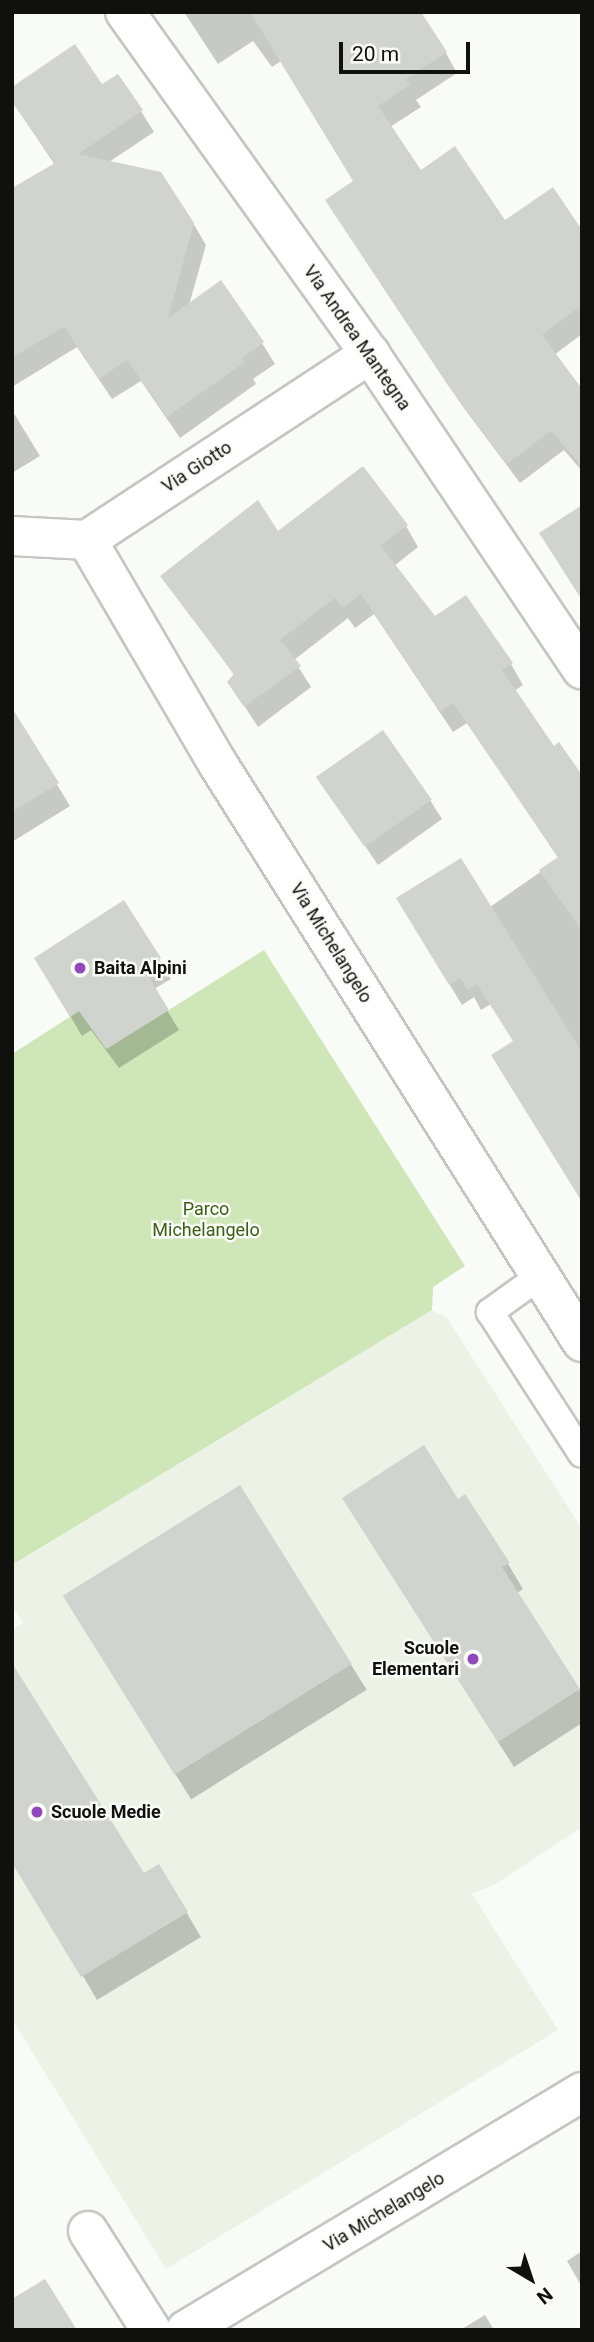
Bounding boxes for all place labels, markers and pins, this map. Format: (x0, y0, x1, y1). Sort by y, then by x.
place label: Baita Alpini (94, 957, 187, 979)
marker: Baita Alpini (72, 960, 88, 976)
place label: Scuole Elementari (372, 1638, 459, 1680)
marker: Scuole Elementari (465, 1651, 481, 1667)
place label: Scuole Medie (51, 1801, 161, 1823)
marker: Scuole Medie (29, 1804, 45, 1820)

